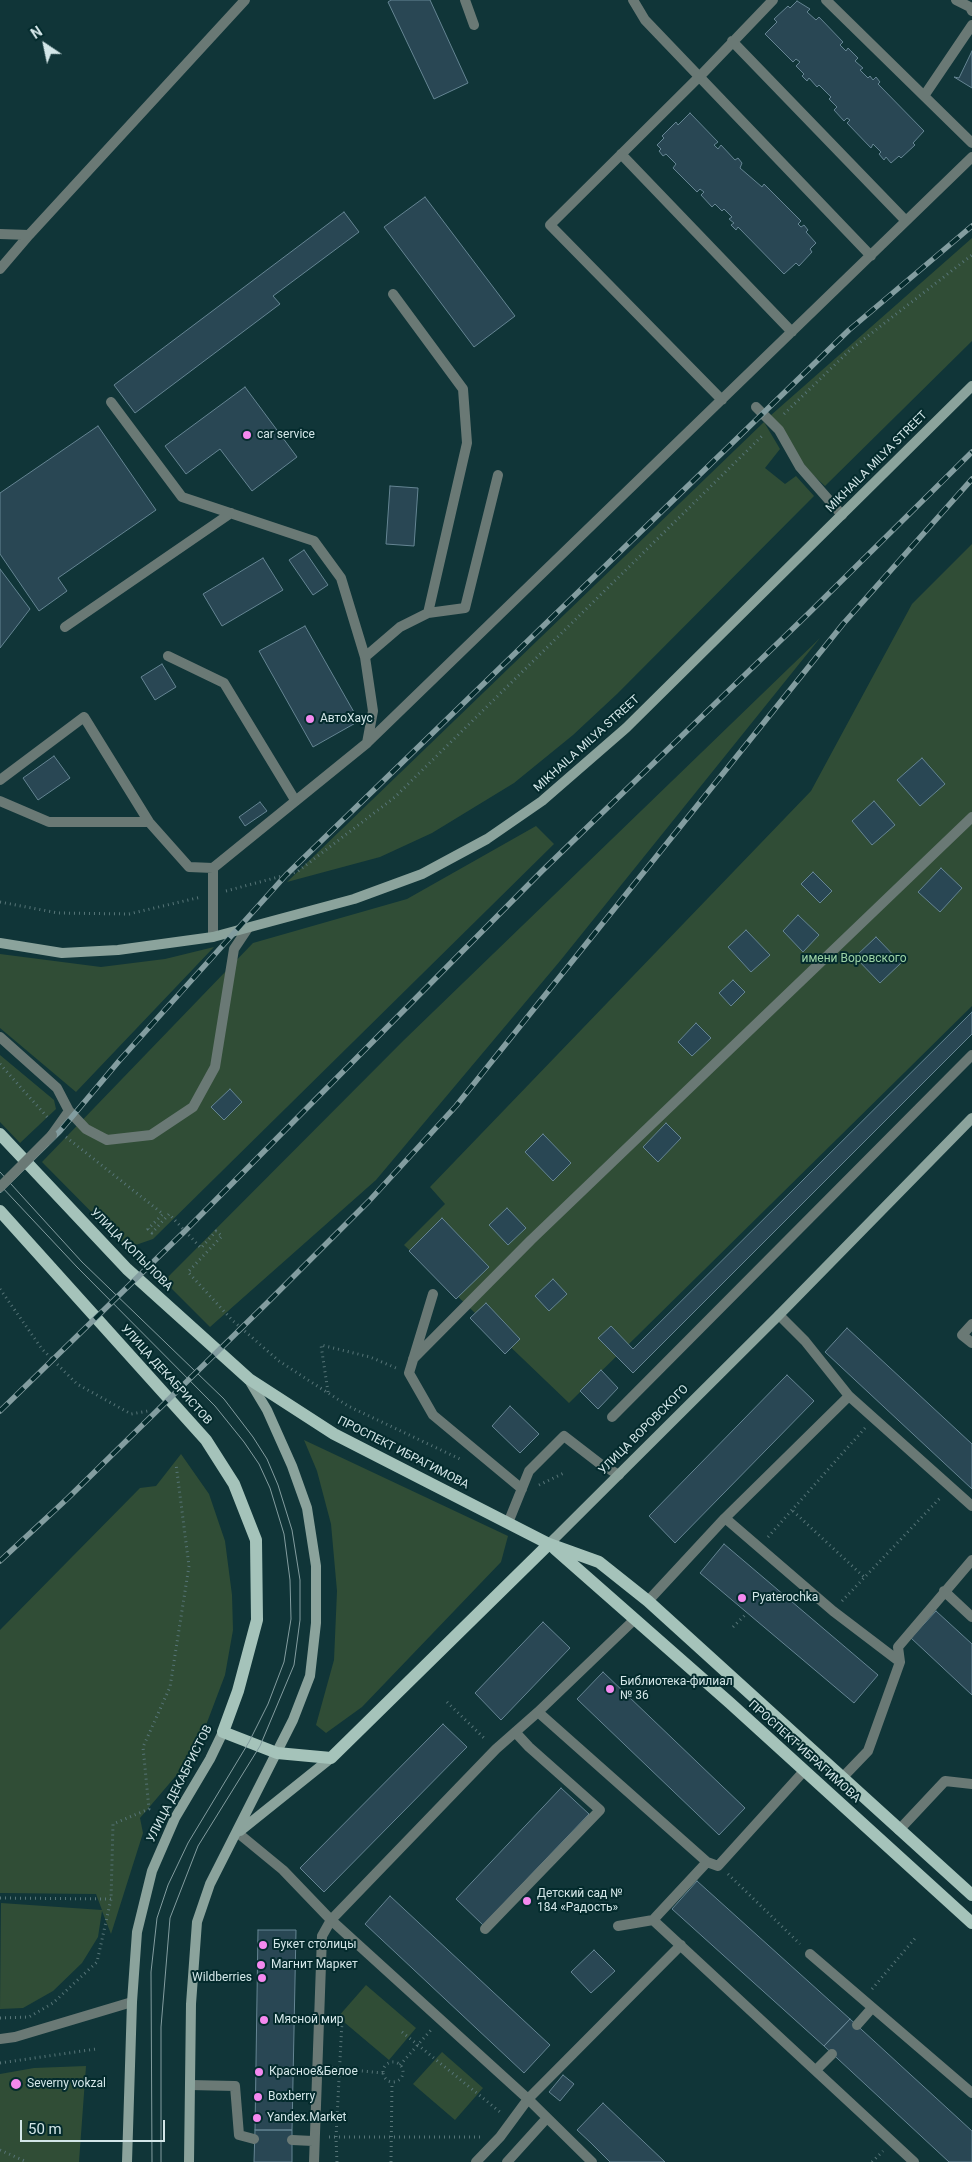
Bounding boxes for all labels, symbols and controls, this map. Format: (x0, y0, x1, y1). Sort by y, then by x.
north arrow (20, 20, 70, 70)
text: N (28, 23, 45, 42)
street label: MIKHAILA MILYA STREET (823, 408, 931, 516)
place label: car service (257, 428, 315, 442)
marker: car service (241, 429, 253, 441)
street label: MIKHAILA MILYA STREET (531, 693, 643, 795)
place label: АвтоХаус (320, 712, 373, 726)
marker: АвтоХаус (304, 713, 316, 725)
park label: имени Воровского (801, 952, 907, 966)
street label: УЛИЦА КОПЫЛОВА (87, 1206, 175, 1294)
street label: УЛИЦА ДЕКАБРИСТОВ (117, 1322, 215, 1428)
street label: УЛИЦА ВОРОВСКОГО (596, 1382, 692, 1478)
street label: ПРОСПЕКТ ИБРАГИМОВА (335, 1414, 471, 1492)
place label: Pyaterochka (752, 1591, 818, 1605)
marker: Pyaterochka (736, 1592, 748, 1604)
place label: Библиотека-филиал № 36 (620, 1675, 733, 1703)
marker: Библиотека-филиал № 36 (604, 1683, 616, 1695)
street label: ПРОСПЕКТ ИБРАГИМОВА (745, 1698, 863, 1806)
street label: УЛИЦА ДЕКАБРИСТОВ (144, 1723, 216, 1845)
place label: Детский сад № 184 «Радость» (537, 1887, 623, 1915)
marker: Детский сад № 184 «Радость» (521, 1895, 533, 1907)
place label: Букет столицы (273, 1938, 357, 1952)
marker: Букет столицы (257, 1939, 269, 1951)
place label: Магнит Маркет (271, 1958, 358, 1972)
marker: Магнит Маркет (255, 1959, 267, 1971)
place label: Wildberries (192, 1971, 252, 1985)
marker: Wildberries (256, 1972, 268, 1984)
place label: Мясной мир (274, 2013, 344, 2027)
marker: Мясной мир (258, 2014, 270, 2026)
place label: Красное&Белое (269, 2065, 358, 2079)
marker: Красное&Белое (253, 2066, 265, 2078)
marker: Severny vokzal (9, 2077, 23, 2091)
place label: Severny vokzal (27, 2077, 106, 2091)
place label: Boxberry (268, 2090, 315, 2104)
marker: Boxberry (252, 2091, 264, 2103)
scale bar (22, 2110, 168, 2142)
place label: Yandex.Market (267, 2111, 347, 2125)
marker: Yandex.Market (251, 2112, 263, 2124)
text: 50 m (28, 2120, 62, 2138)

